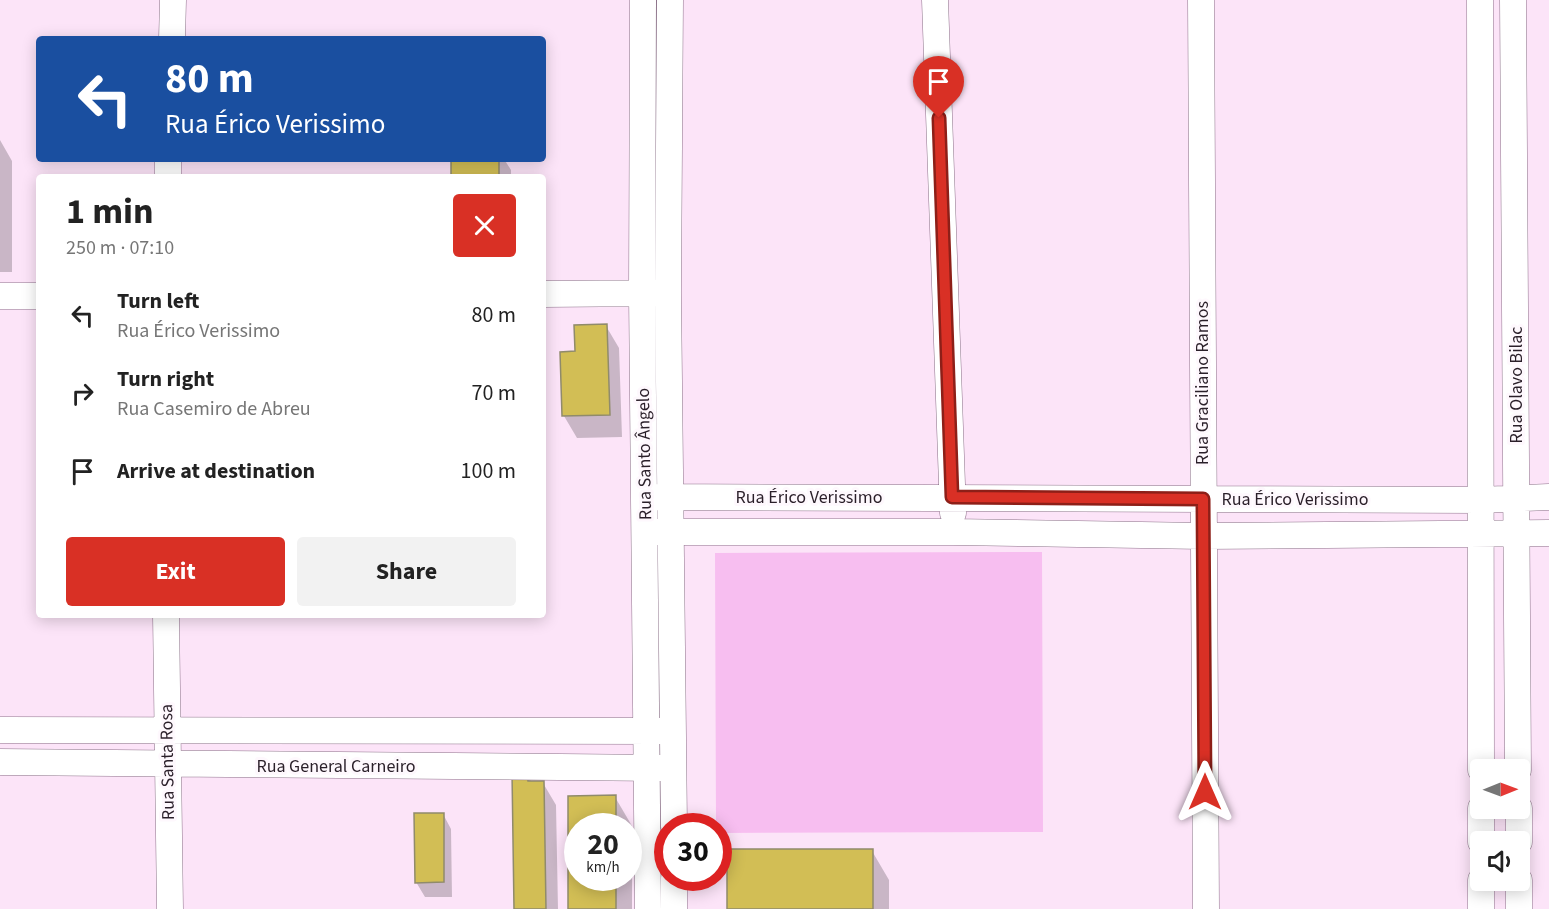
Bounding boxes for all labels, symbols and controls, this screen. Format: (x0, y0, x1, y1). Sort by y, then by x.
text: 80 m (165, 49, 254, 109)
pin (913, 56, 964, 118)
icon: left (66, 60, 144, 138)
icon: arrive (922, 65, 955, 98)
text: Rua Érico Verissimo (165, 105, 385, 144)
text: 1 min (66, 186, 154, 237)
button: close (453, 194, 516, 257)
text: 250 m · 07:10 (66, 234, 174, 262)
text: Turn left (117, 285, 199, 317)
icon: left (66, 299, 99, 332)
text: 80 m (471, 299, 516, 331)
street label: Rua Graciliano Ramos (1190, 301, 1215, 465)
text: Rua Érico Verissimo (117, 317, 280, 345)
street label: Rua Olavo Bilac (1504, 327, 1529, 443)
text: Turn right (117, 363, 214, 395)
icon: right (66, 377, 99, 410)
text: 70 m (471, 377, 516, 409)
street label: Rua Santo Ângelo (631, 388, 658, 520)
text: Rua Casemiro de Abreu (117, 395, 311, 423)
icon: arrive (66, 455, 99, 488)
text: Arrive at destination (117, 455, 315, 487)
text: 100 m (461, 455, 516, 487)
street label: Rua Érico Verissimo (736, 485, 882, 510)
street label: Rua Érico Verissimo (1222, 487, 1368, 512)
button: Exit (66, 537, 285, 606)
button: Share (297, 537, 516, 606)
street label: Rua Santa Rosa (154, 704, 181, 820)
street label: Rua General Carneiro (256, 754, 416, 779)
north arrow (1470, 759, 1530, 819)
map controls (1470, 759, 1530, 891)
position arrow (1173, 760, 1237, 824)
speed limit sign: 30 (654, 813, 732, 891)
text: 20 (587, 823, 619, 866)
button: sound (1470, 831, 1530, 891)
text: km/h (586, 857, 620, 878)

